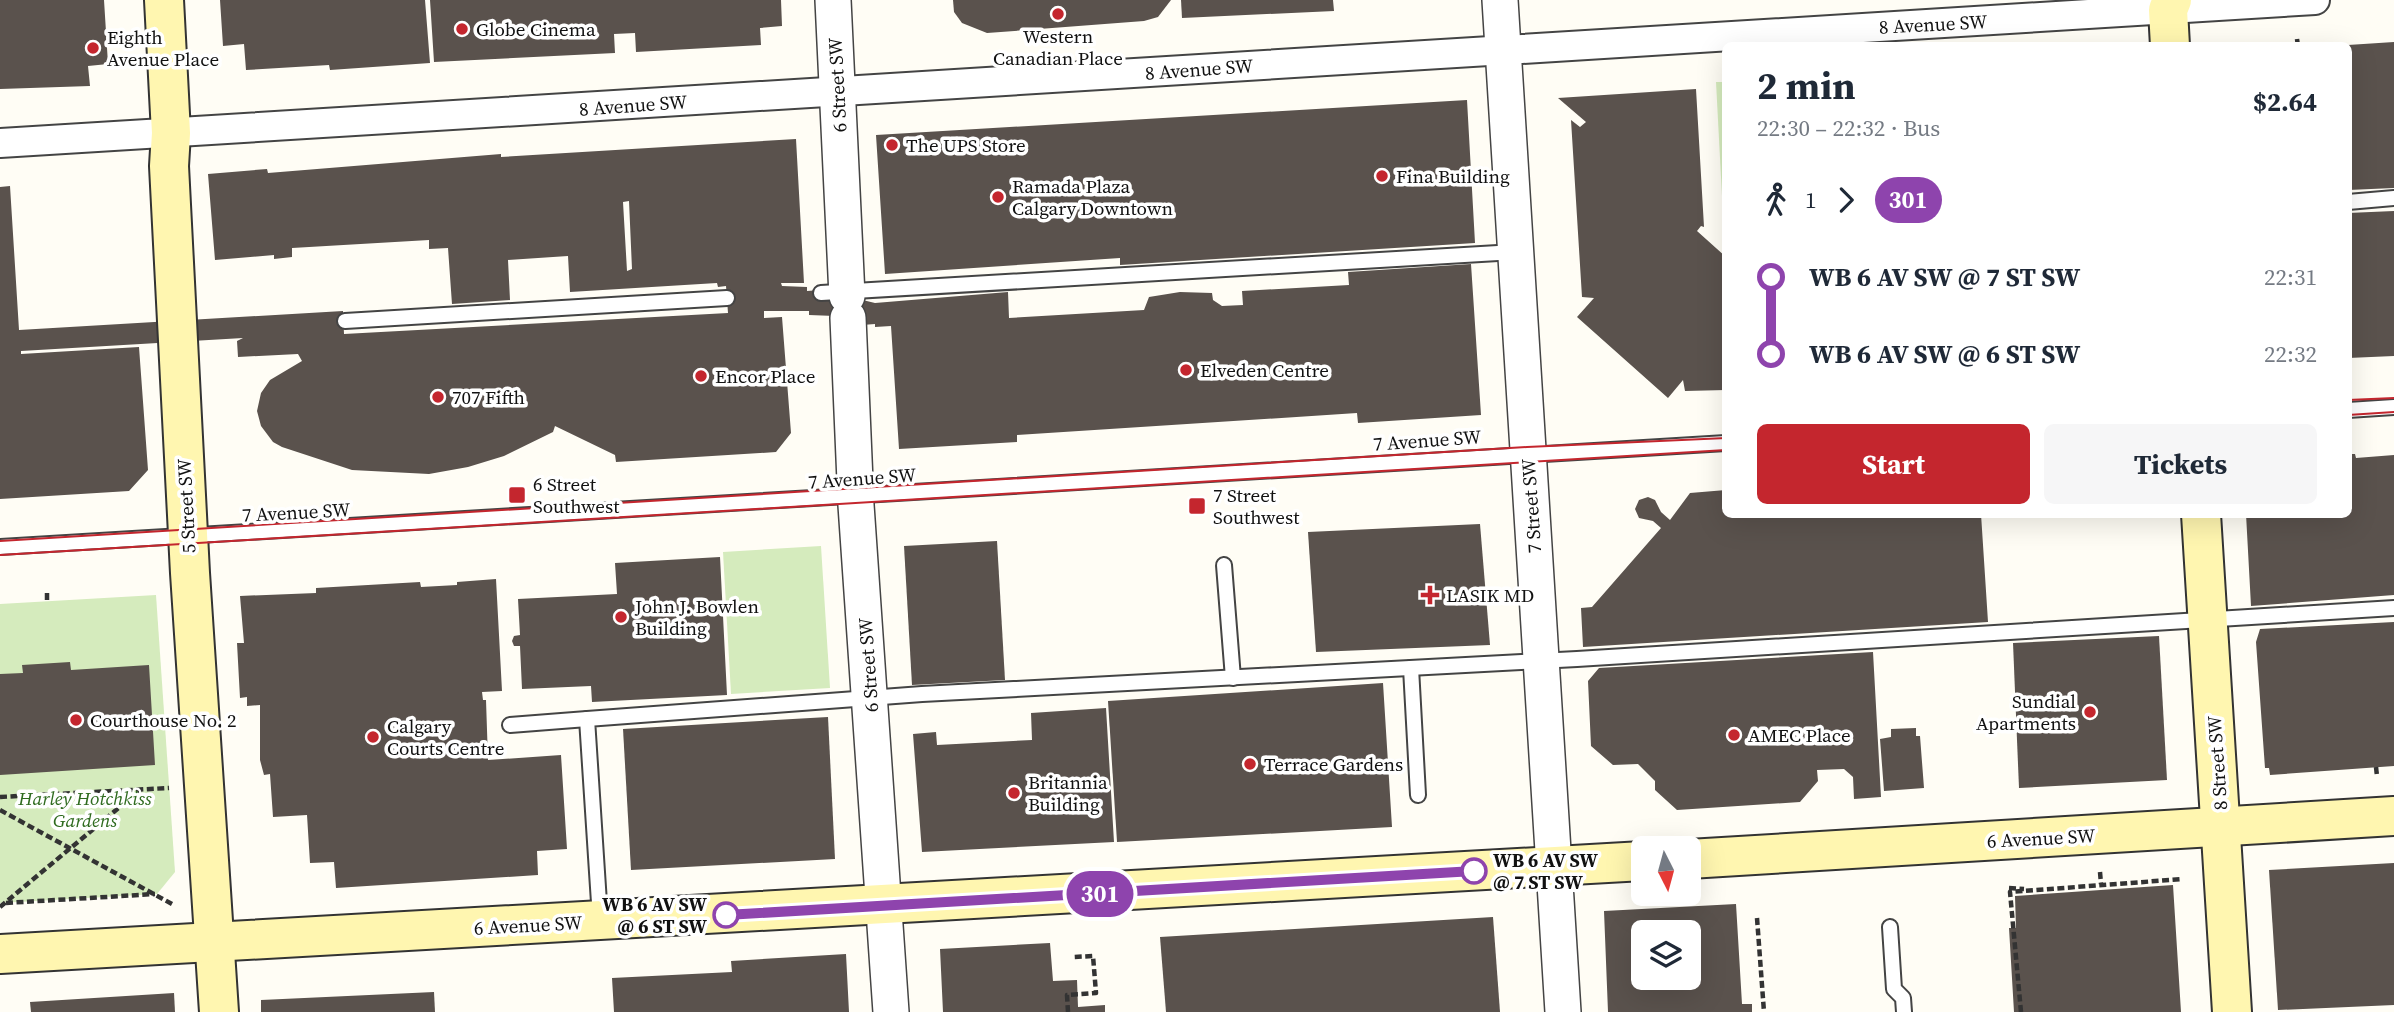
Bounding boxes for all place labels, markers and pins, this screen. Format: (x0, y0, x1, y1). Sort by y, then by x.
marker: Western Canadian Place (1050, 6, 1066, 22)
place label: Globe Cinema (476, 16, 596, 42)
marker: Globe Cinema (454, 21, 470, 37)
place label: Western Canadian Place (993, 23, 1123, 71)
place label: Eighth Avenue Place (107, 24, 219, 72)
marker: Eighth Avenue Place (85, 40, 101, 56)
place label: The UPS Store (906, 132, 1026, 158)
marker: The UPS Store (884, 137, 900, 153)
place label: Fina Building (1396, 163, 1510, 189)
marker: Fina Building (1374, 168, 1390, 184)
place label: Ramada Plaza Calgary Downtown (1012, 173, 1173, 221)
marker: Ramada Plaza Calgary Downtown (990, 189, 1006, 205)
place label: Elveden Centre (1200, 357, 1329, 383)
marker: Elveden Centre (1178, 362, 1194, 378)
place label: Encor Place (715, 363, 815, 389)
marker: Encor Place (693, 368, 709, 384)
place label: 707 Fifth (452, 384, 525, 410)
marker: 707 Fifth (430, 389, 446, 405)
place label: 6 Street Southwest (533, 471, 620, 519)
place label: 7 Street Southwest (1213, 482, 1300, 530)
marker: 6 Street Southwest (507, 485, 527, 505)
marker: 7 Street Southwest (1187, 496, 1207, 516)
place label: LASIK MD (1446, 582, 1534, 608)
marker: LASIK MD (1420, 585, 1440, 605)
place label: John J. Bowlen Building (634, 593, 759, 641)
marker: John J. Bowlen Building (613, 609, 629, 625)
place label: Sundial Apartments (1976, 688, 2076, 736)
marker: Sundial Apartments (2082, 704, 2098, 720)
place label: Courthouse No. 2 (90, 707, 236, 733)
marker: Courthouse No. 2 (68, 712, 84, 728)
place label: Calgary Courts Centre (387, 713, 504, 761)
place label: AMEC Place (1748, 722, 1851, 748)
marker: AMEC Place (1726, 727, 1742, 743)
marker: Calgary Courts Centre (365, 729, 381, 745)
place label: Terrace Gardens (1264, 751, 1403, 777)
marker: Terrace Gardens (1242, 756, 1258, 772)
place label: Britannia Building (1028, 769, 1108, 817)
marker: Britannia Building (1006, 785, 1022, 801)
place label: WB 6 AV SW @ 7 ST SW (1493, 847, 1598, 895)
marker: WB 6 AV SW @ 7 ST SW (1461, 858, 1487, 884)
place label: WB 6 AV SW @ 6 ST SW (602, 891, 707, 939)
marker: WB 6 AV SW @ 6 ST SW (713, 902, 739, 928)

